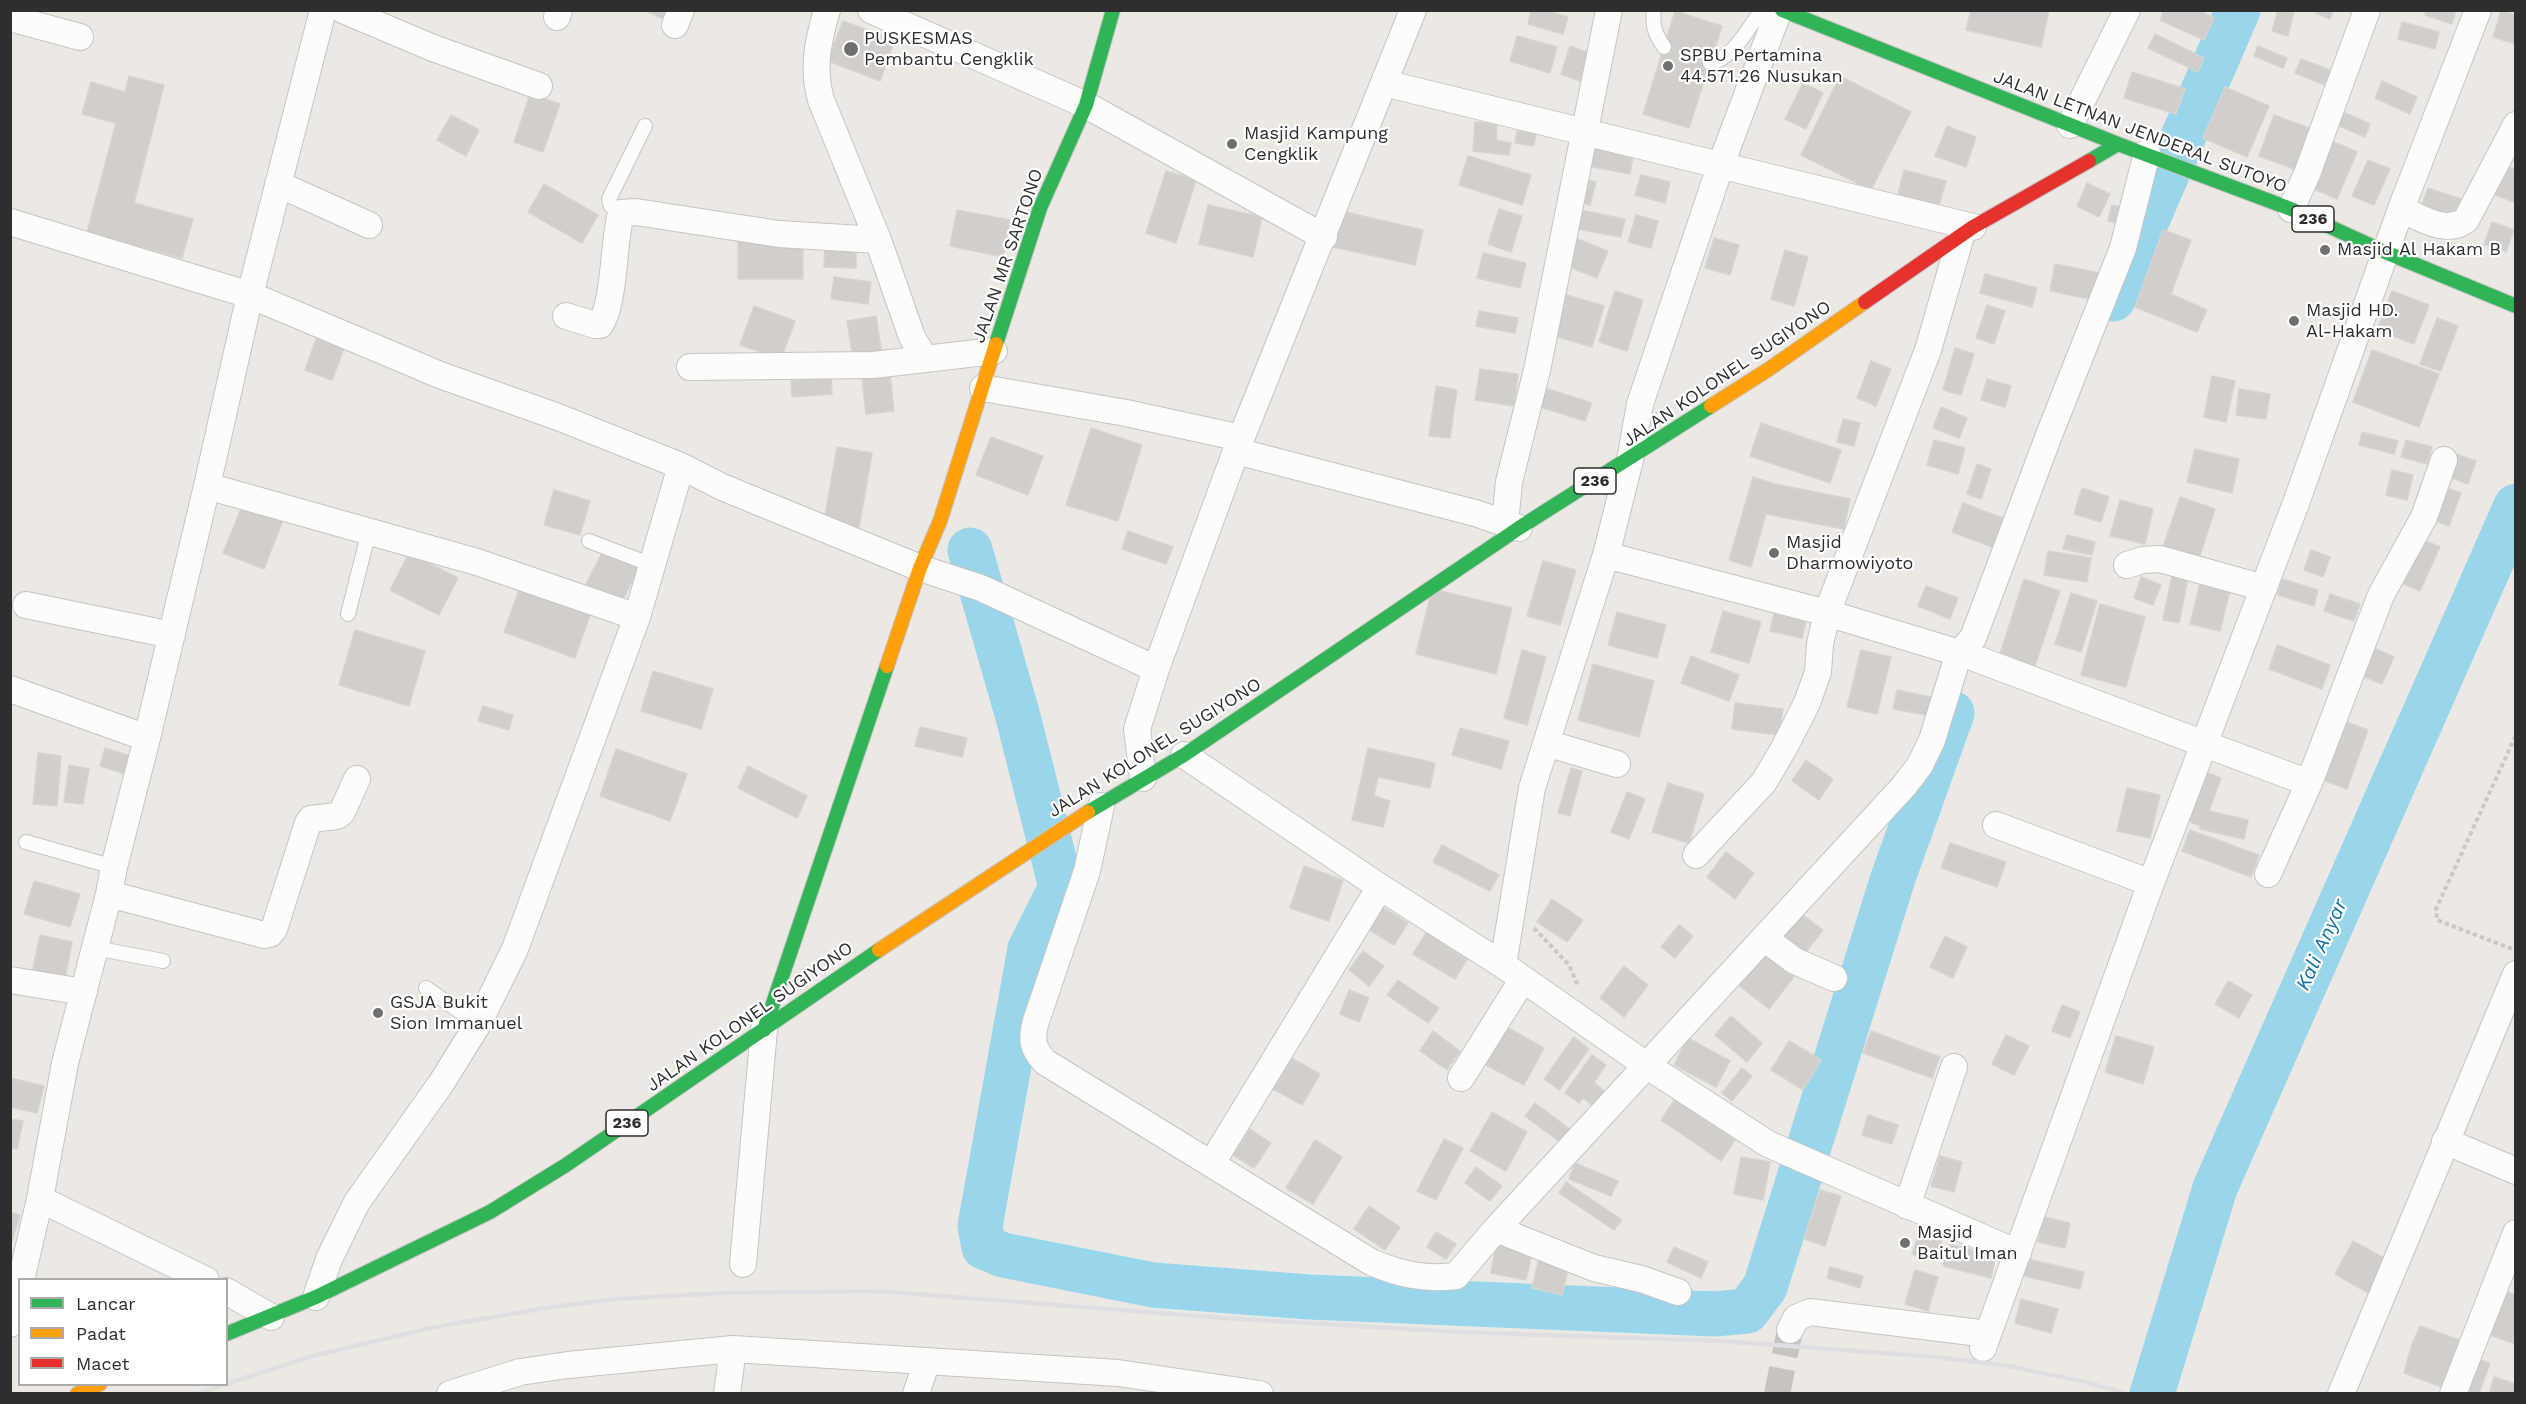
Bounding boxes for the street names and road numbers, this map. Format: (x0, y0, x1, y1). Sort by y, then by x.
street label: JALAN LETNAN JENDERAL SUTOYO (1990, 66, 2290, 198)
street label: JALAN MR SARTONO (968, 166, 1048, 346)
road number: 236 (2292, 206, 2334, 232)
street label: JALAN KOLONEL SUGIYONO (1619, 296, 1835, 452)
road number: 236 (1574, 468, 1616, 494)
street label: JALAN KOLONEL SUGIYONO (1045, 674, 1265, 822)
street label: JALAN KOLONEL SUGIYONO (643, 937, 857, 1097)
road number: 236 (606, 1110, 648, 1136)

